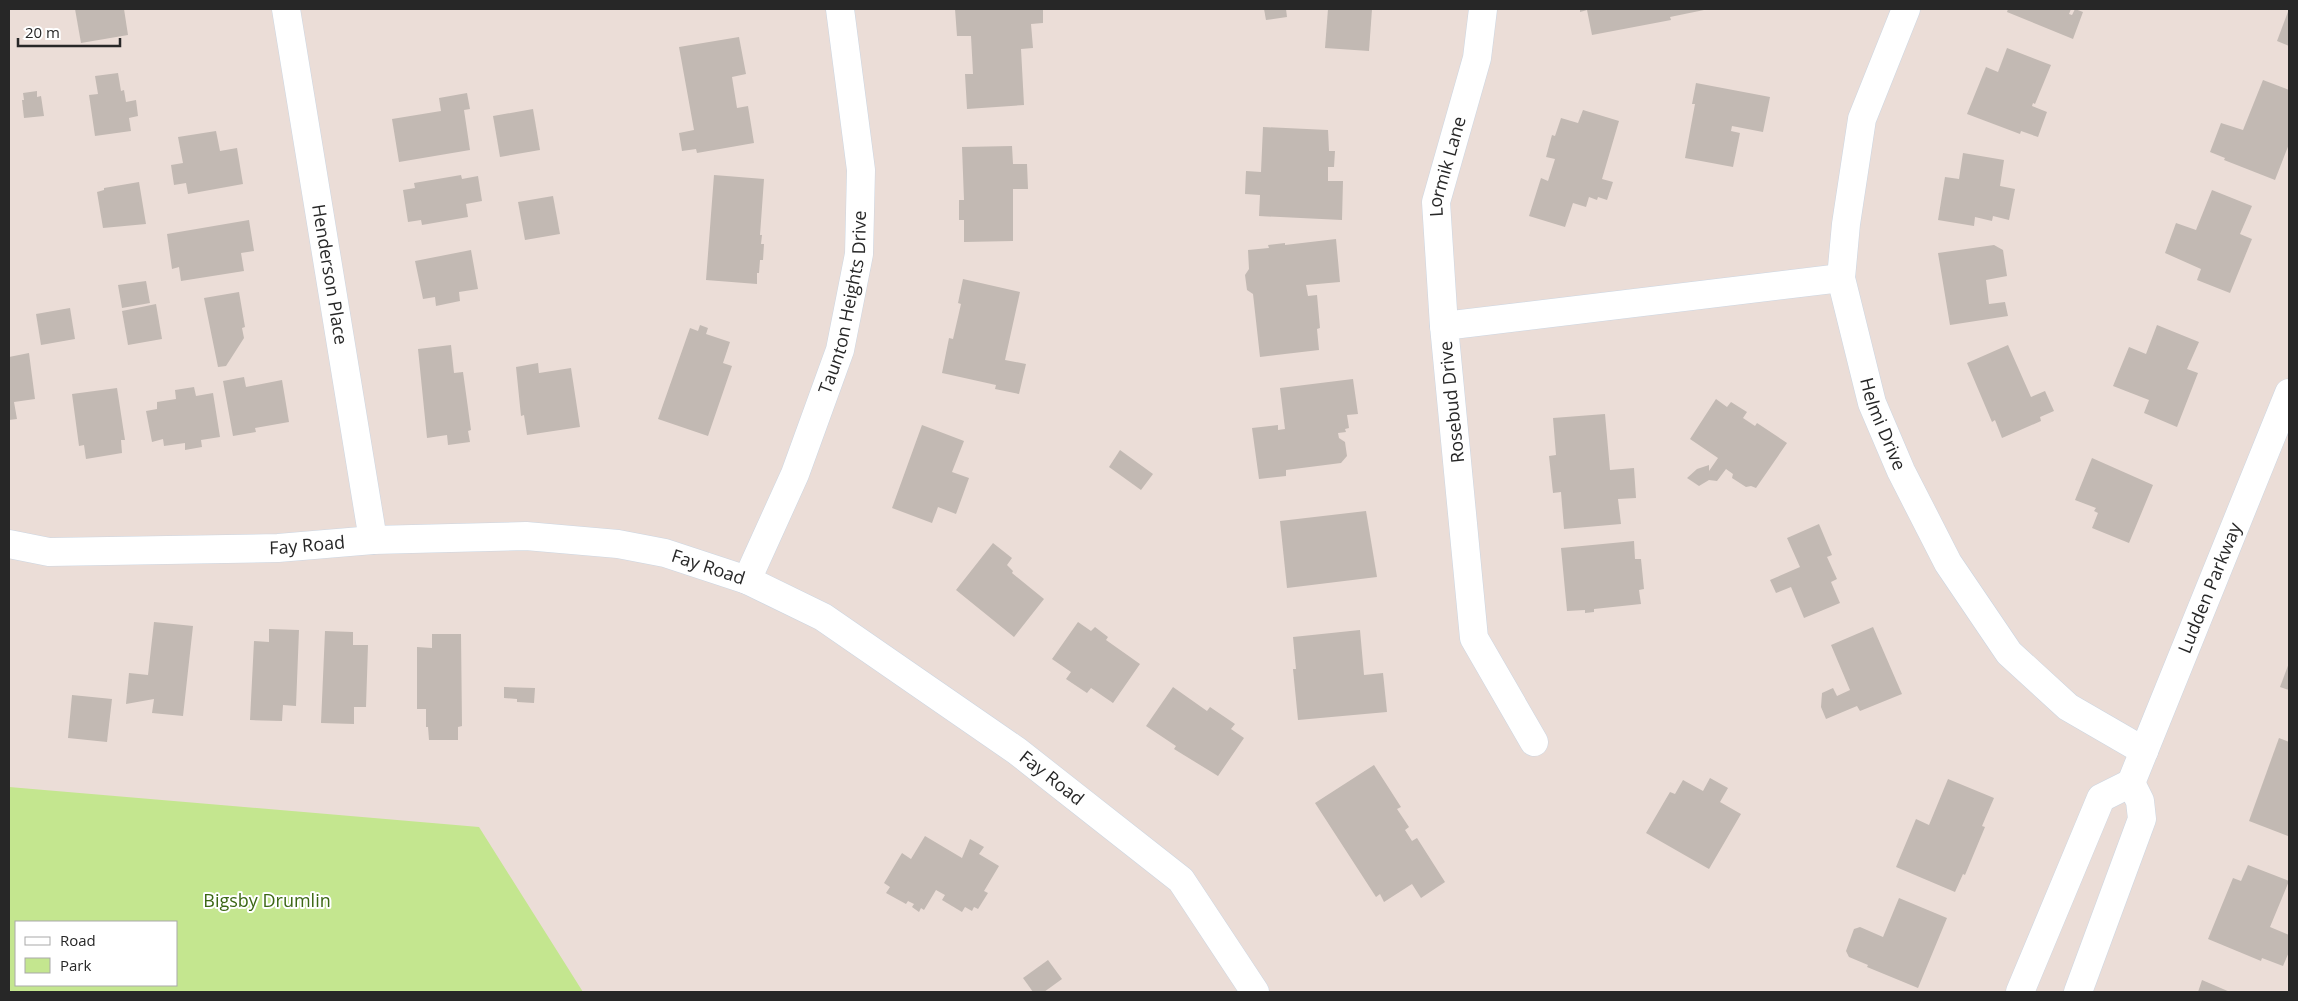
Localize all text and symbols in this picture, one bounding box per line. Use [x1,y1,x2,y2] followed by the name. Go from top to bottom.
[18,15,120,47] scale bar
[25,22,60,42] text: 20 m
[1423,113,1471,218] street label: Lormik Lane
[307,202,354,346] street label: Henderson Place
[812,210,871,397] street label: Taunton Heights Drive
[1433,340,1469,464] street label: Rosebud Drive
[1855,375,1912,474] street label: Helmi Drive
[2172,518,2247,657] street label: Ludden Parkway
[269,529,346,559] street label: Fay Road
[669,543,748,590] street label: Fay Road
[1015,744,1089,810] street label: Fay Road
[203,888,331,912] park label: Bigsby Drumlin
[15,921,178,986] legend
[60,930,96,950] text: Road
[60,955,91,975] text: Park

